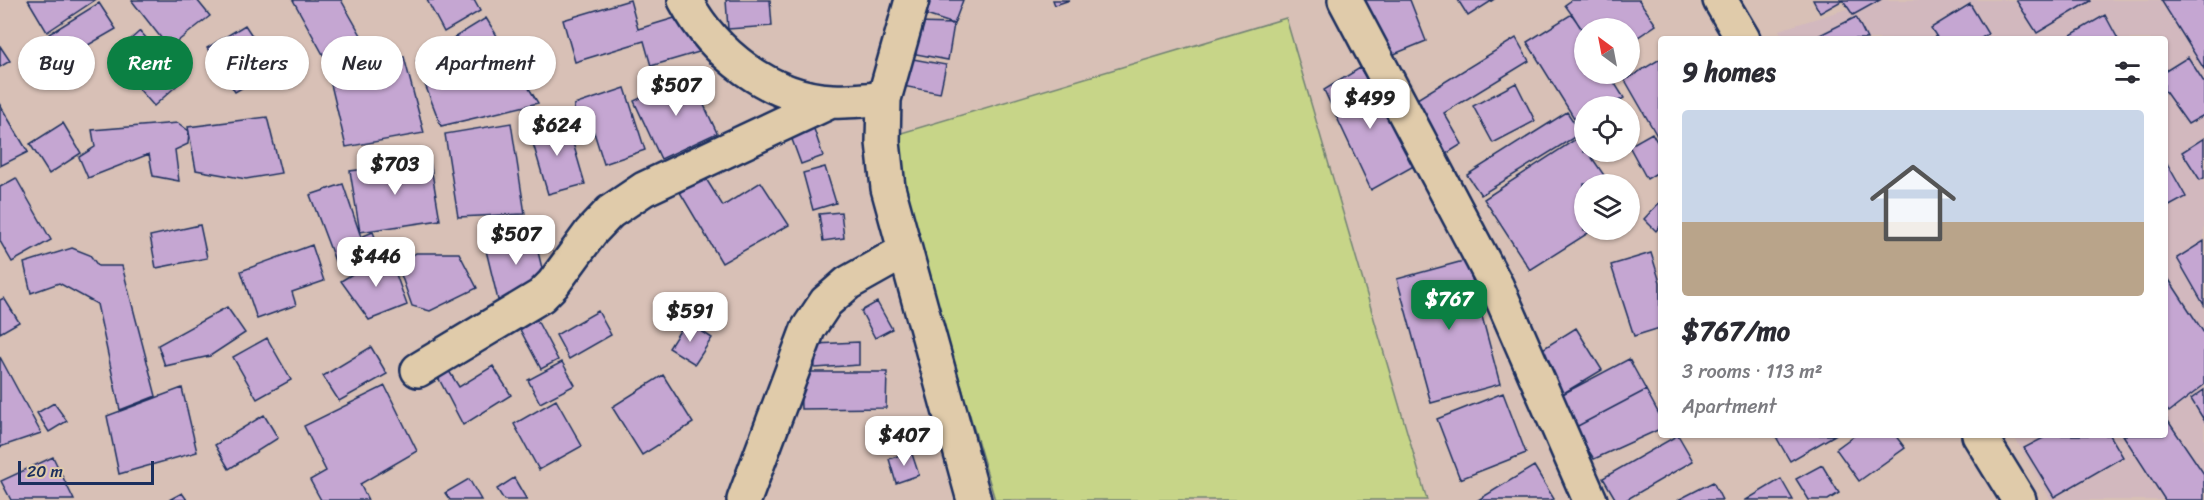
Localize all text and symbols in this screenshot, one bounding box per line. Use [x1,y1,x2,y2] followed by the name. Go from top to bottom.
[1574,18,1640,84] north arrow
[1574,18,1640,240] map controls
[18,36,95,90] chip: Buy
[107,36,193,90] chip: Rent
[205,36,309,90] chip: Filters
[321,36,403,90] chip: New
[415,36,556,90] chip: Apartment
[1682,49,1776,95] text: 9 homes
[2111,56,2144,89] icon: filters
[640,66,712,117] pin: $507
[651,68,701,103] text: $507
[1334,79,1406,130] pin: $499
[1345,81,1395,116] text: $499
[1574,96,1640,162] button: locate
[521,106,593,157] pin: $624
[533,108,581,143] text: $624
[359,145,431,196] pin: $703
[371,147,419,182] text: $703
[1859,149,1967,257] icon: home
[1574,174,1640,240] button: layers
[480,215,552,266] pin: $507
[491,217,541,252] text: $507
[340,237,412,288] pin: $446
[351,239,401,274] text: $446
[1413,280,1485,331] pin: $767
[1425,282,1473,317] text: $767
[654,292,726,343] pin: $591
[667,294,713,329] text: $591
[1682,308,1790,354] text: $767/mo
[1682,354,1823,389] text: 3 rooms · 113 m²
[1682,389,1776,424] text: Apartment
[868,416,940,467] pin: $407
[879,418,929,453] text: $407
[27,457,63,486] text: 20 m
[18,458,154,486] scale bar

